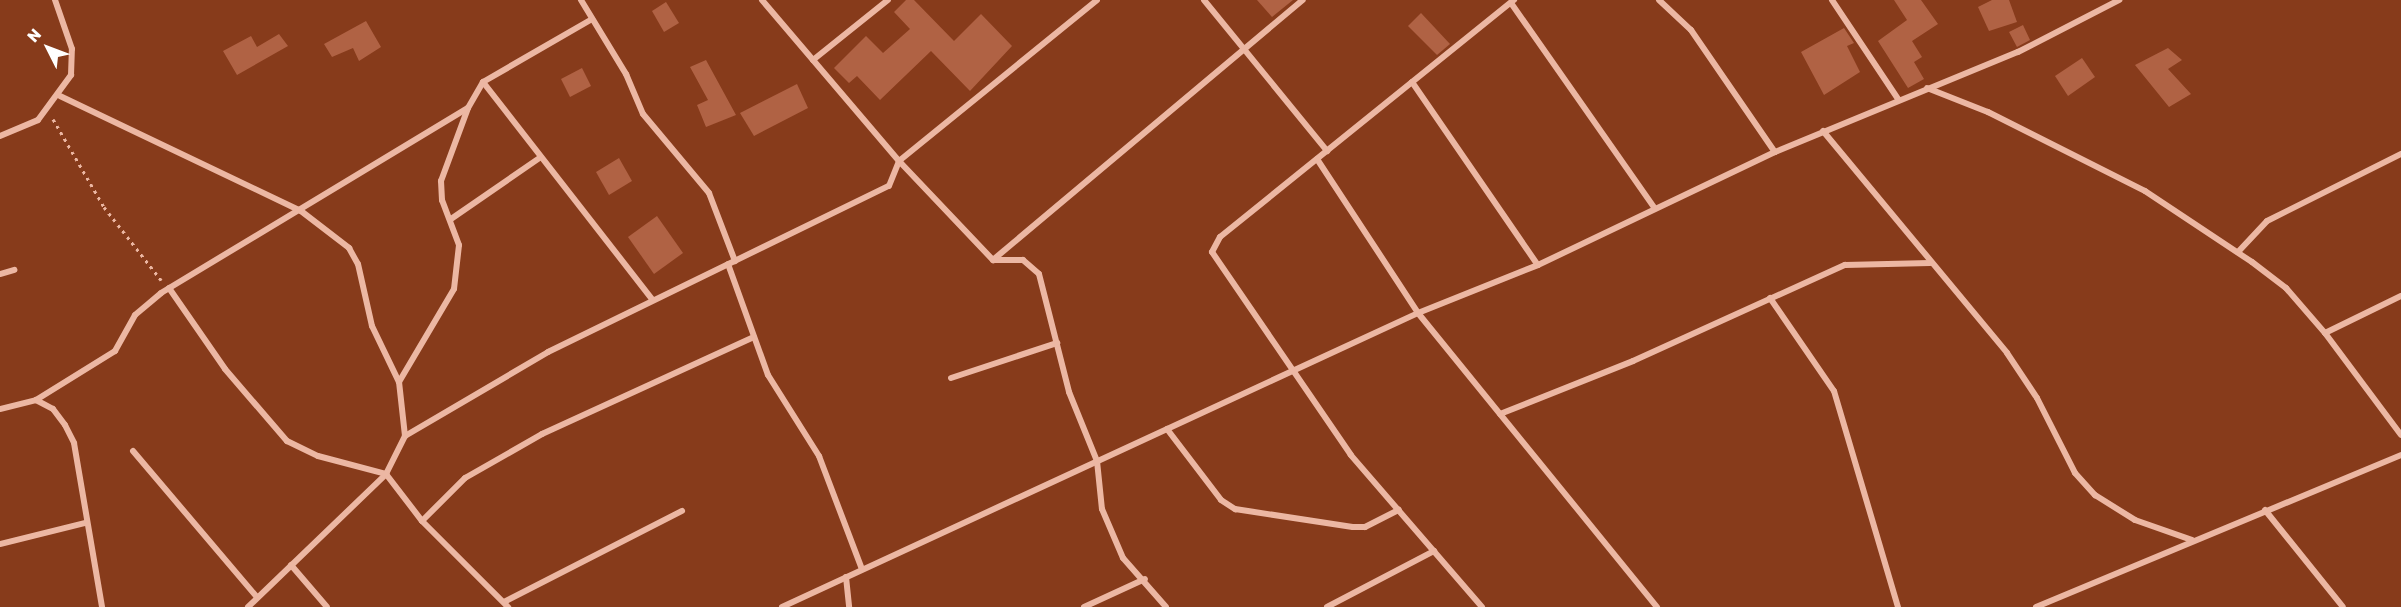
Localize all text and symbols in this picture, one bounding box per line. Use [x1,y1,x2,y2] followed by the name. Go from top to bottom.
[18,18,78,78] north arrow
[23,25,45,46] text: N

